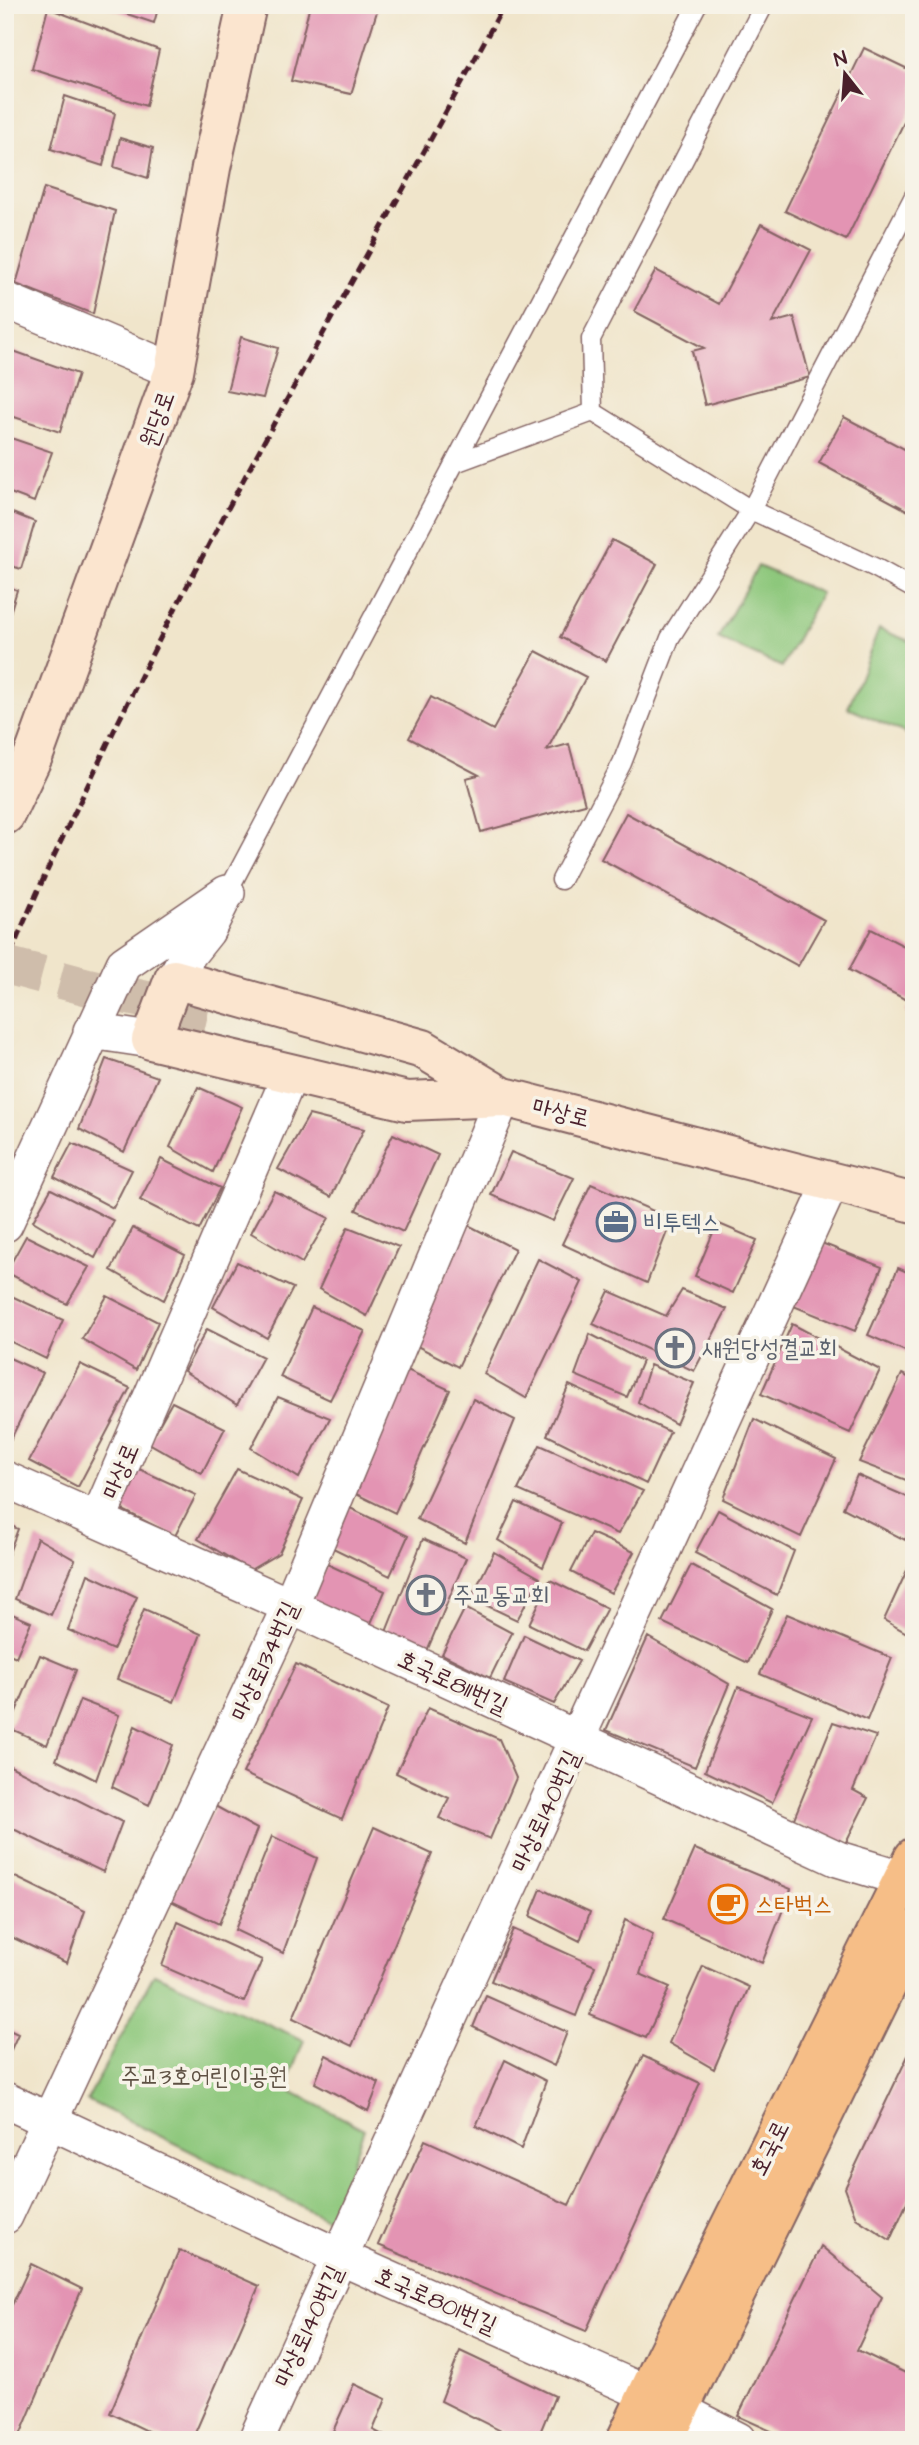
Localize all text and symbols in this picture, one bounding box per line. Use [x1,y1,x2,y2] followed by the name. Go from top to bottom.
[810,38,880,108] north arrow
[831,45,850,74] text: N
[132,386,184,452] street label: 원당로
[529,1089,593,1136] street label: 마상로
[595,1201,637,1243] office icon: 비투텍스
[643,1206,720,1240] place label: 비투텍스
[654,1327,696,1369] church icon: 새원당성결교회
[702,1332,837,1366] place label: 새원당성결교회
[94,1438,148,1505] street label: 마상로
[405,1574,447,1616] church icon: 주교동교회
[453,1579,550,1613] place label: 주교동교회
[222,1596,307,1727] street label: 마상로134번길
[392,1643,513,1723] street label: 호국로811번길
[503,1745,589,1878] street label: 마상로140번길
[707,1883,749,1925] cafe icon: 스타벅스
[755,1888,832,1922] place label: 스타벅스
[121,2060,287,2094] park label: 주교3호어린이공원
[742,2115,798,2182] street label: 호국로
[369,2259,502,2343] street label: 호국로801번길
[266,2260,352,2393] street label: 마상로140번길

